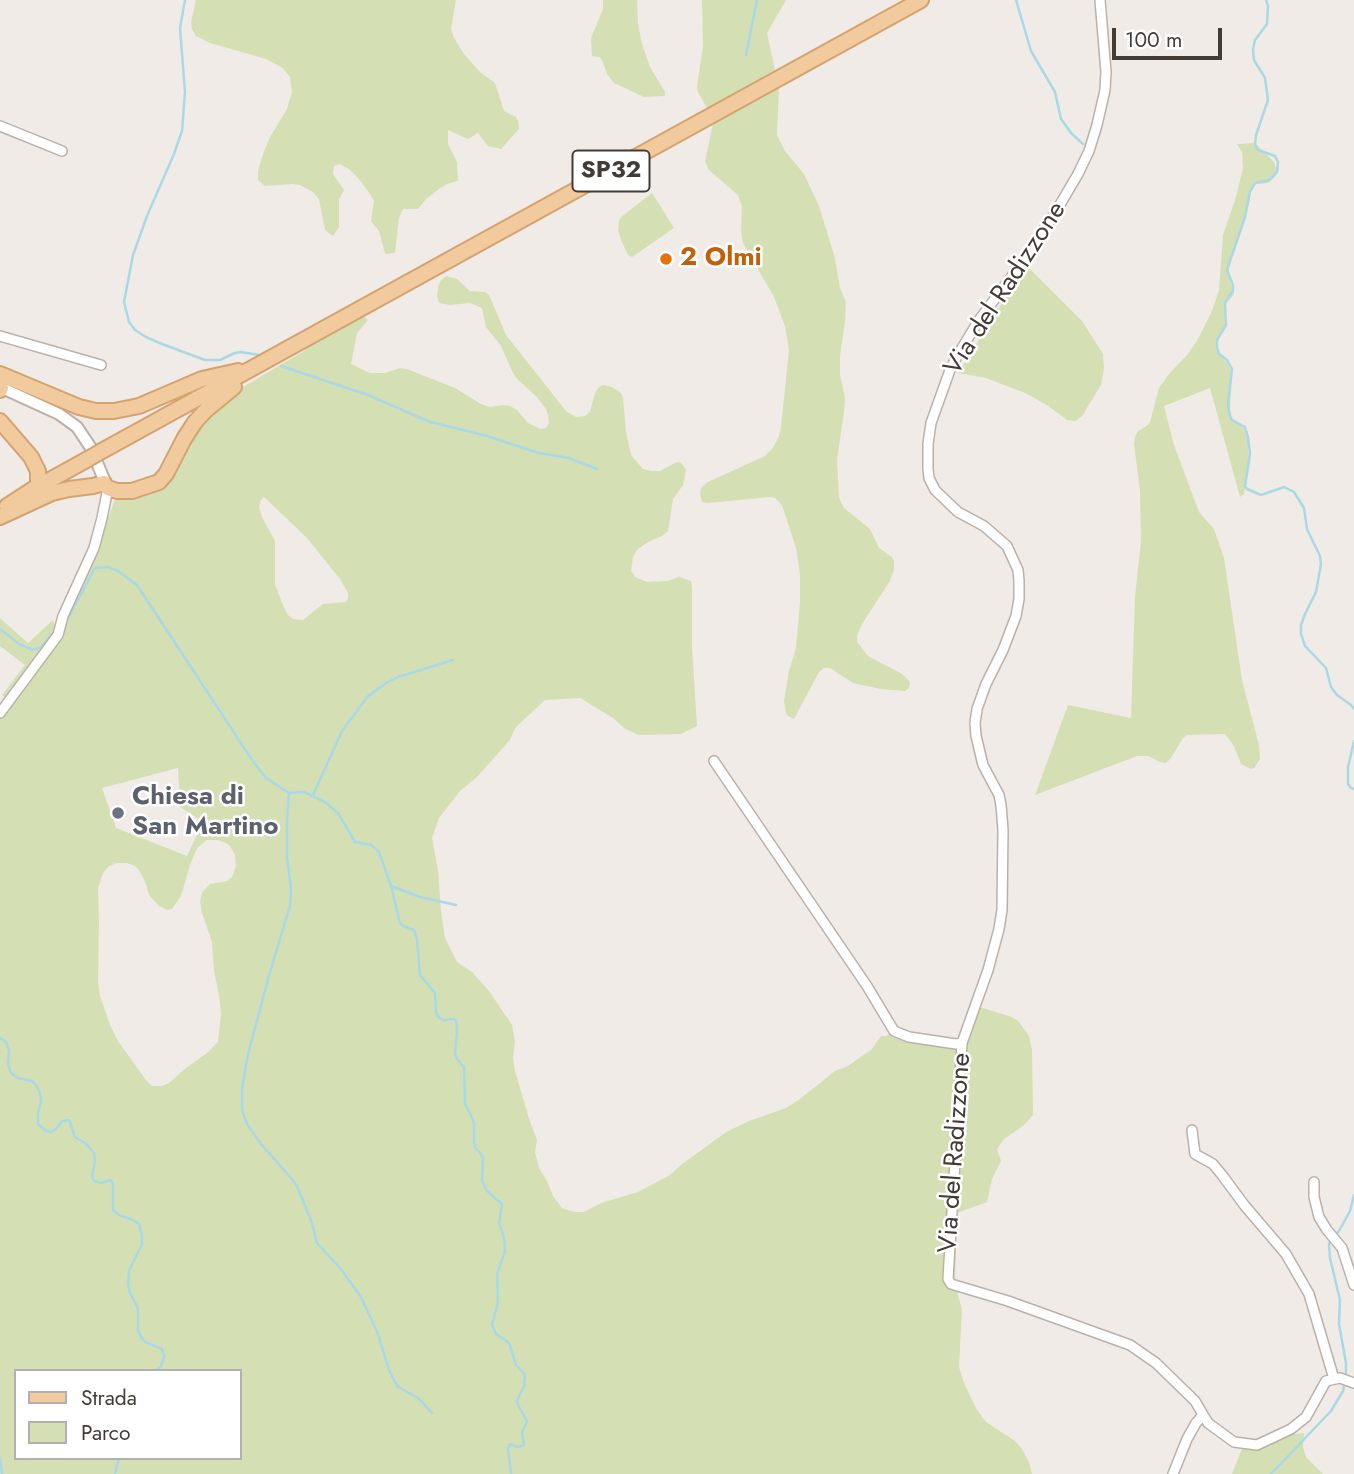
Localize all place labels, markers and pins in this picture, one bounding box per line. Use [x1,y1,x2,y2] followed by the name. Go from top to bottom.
[680,243,762,275] place label: 2 Olmi
[658,251,674,267] marker: 2 Olmi
[132,782,279,844] place label: Chiesa di San Martino
[110,805,126,821] marker: Chiesa di San Martino

